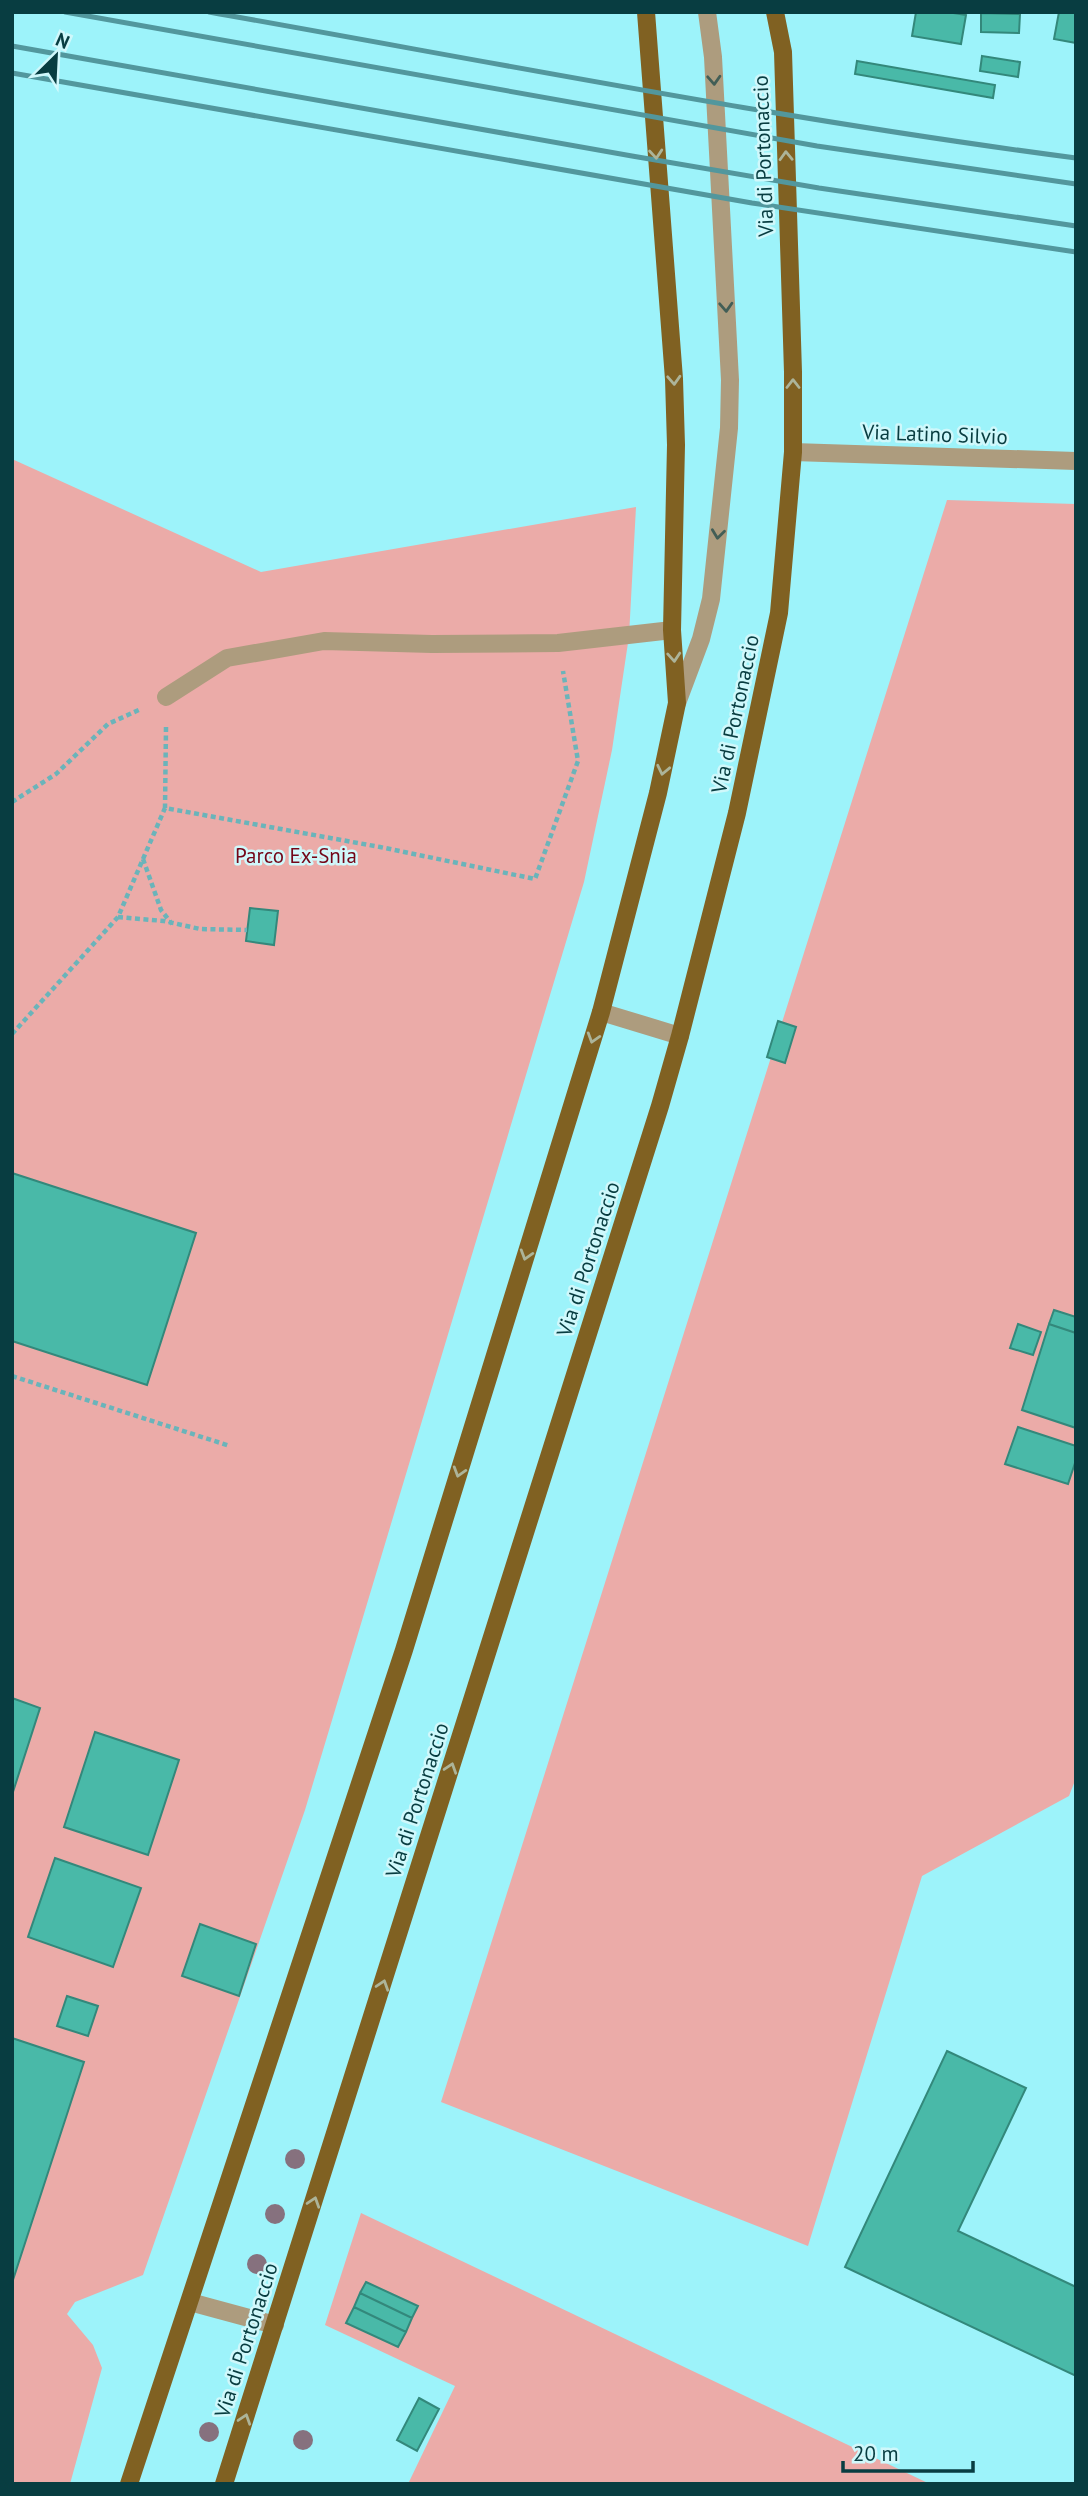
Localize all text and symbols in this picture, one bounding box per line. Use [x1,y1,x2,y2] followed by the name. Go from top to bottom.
[21,21,91,91] north arrow
[52,27,73,54] text: N
[706,75,721,86] one-way arrow
[747,75,779,238] street label: Via di Portonaccio
[648,148,663,159] one-way arrow
[779,150,794,161] one-way arrow
[718,302,733,313] one-way arrow
[666,375,681,386] one-way arrow
[785,378,801,388] one-way arrow
[861,418,1008,450] street label: Via Latino Silvio
[711,528,726,540] one-way arrow
[705,632,765,797] street label: Via di Portonaccio
[666,652,681,663] one-way arrow
[657,764,672,776] one-way arrow
[235,842,357,869] park label: Parco Ex-Snia
[587,1031,602,1043] one-way arrow
[550,1178,626,1341] street label: Via di Portonaccio
[520,1249,535,1261] one-way arrow
[453,1466,468,1478] one-way arrow
[379,1719,455,1882] street label: Via di Portonaccio
[443,1763,457,1775] one-way arrow
[374,1980,389,1992] one-way arrow
[306,2196,320,2209] one-way arrow
[208,2259,284,2422] street label: Via di Portonaccio
[237,2413,251,2426] one-way arrow
[843,2430,972,2474] scale bar
[853,2440,899,2467] text: 20 m

